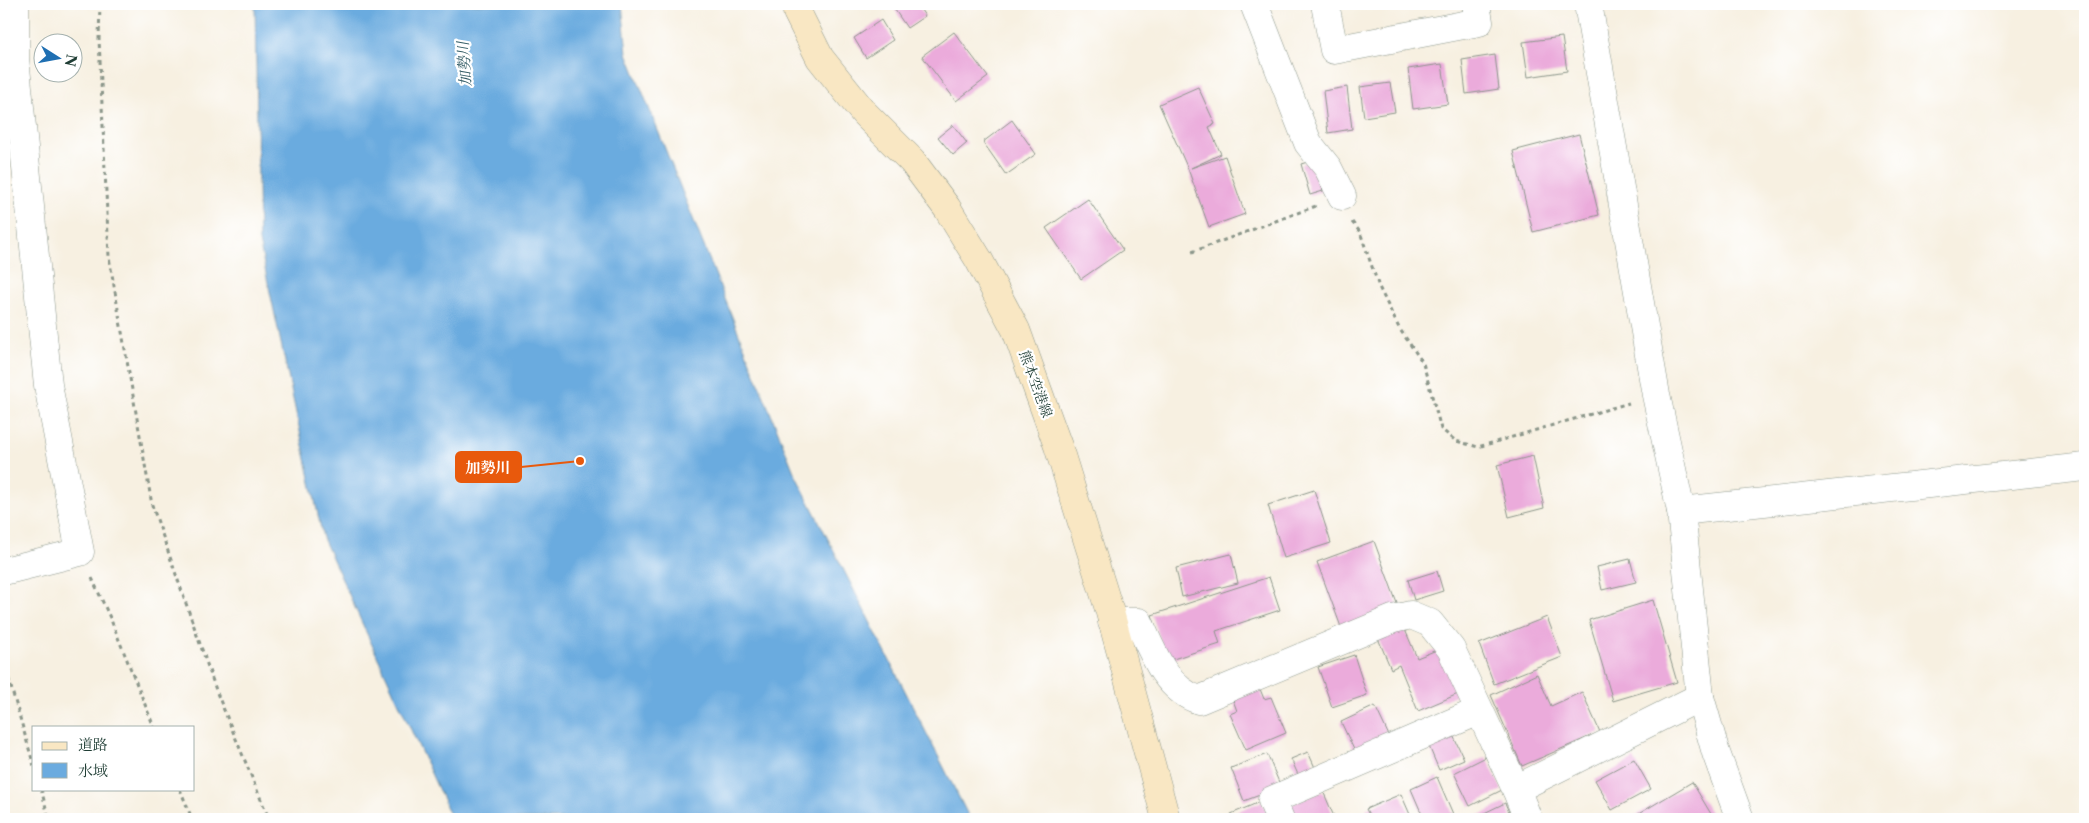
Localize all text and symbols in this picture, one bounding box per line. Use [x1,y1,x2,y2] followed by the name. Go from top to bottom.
[32,32,82,82] north arrow
[453,39,475,87] water label: 加勢川
[61,53,81,68] text: N
[1016,348,1056,420] street label: 熊本空港線
[456,452,521,482] callout: 加勢川
[465,458,511,477] text: 加勢川
[32,726,195,790] legend
[78,735,108,754] text: 道路
[78,761,108,780] text: 水域

